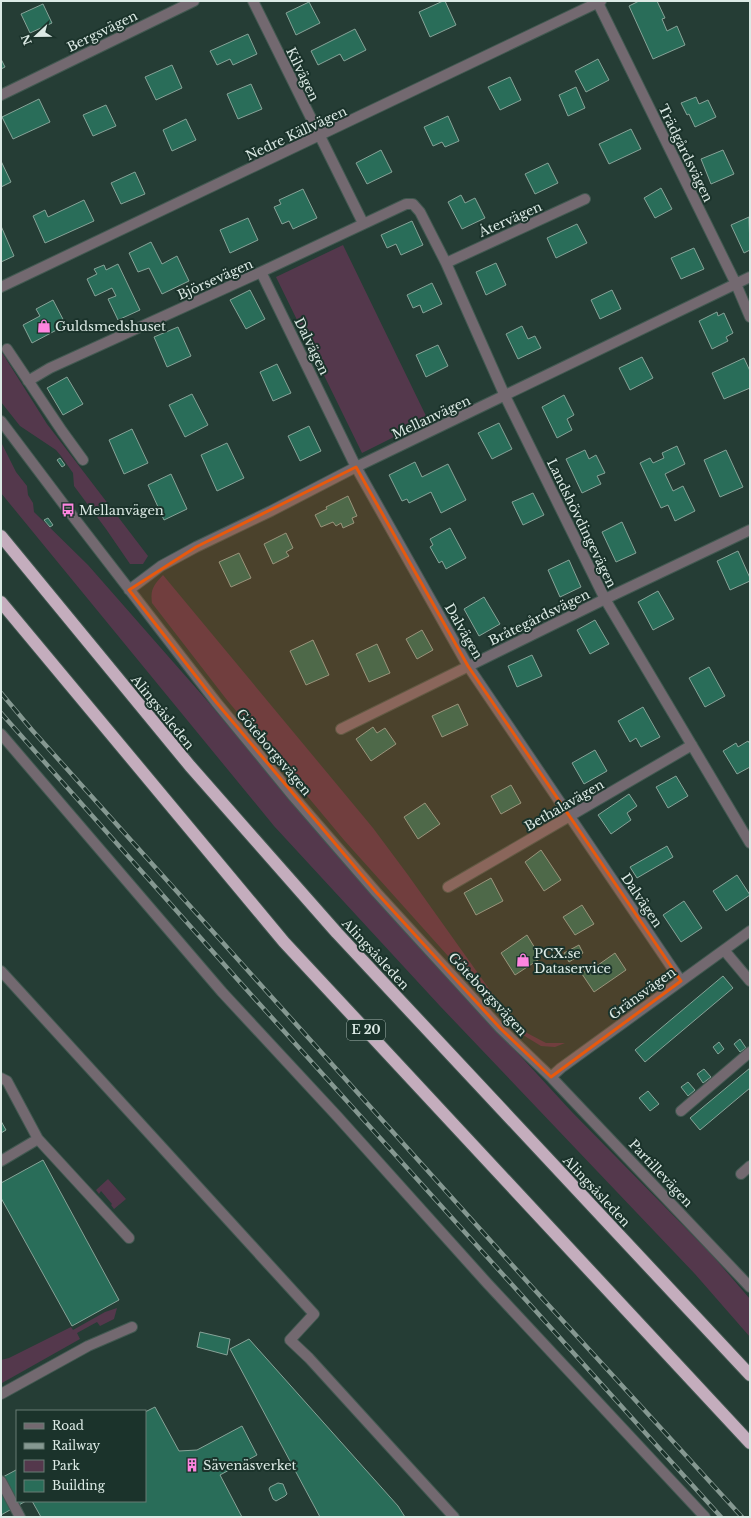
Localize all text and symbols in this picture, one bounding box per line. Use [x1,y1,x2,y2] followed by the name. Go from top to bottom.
[64,7,140,56] street label: Bergsvägen
[16,16,56,56] north arrow
[18,32,35,47] text: N
[282,44,323,104] street label: Kilvägen
[655,102,717,205] street label: Trädgårdsvägen
[243,103,350,164] street label: Nedre Källvägen
[475,198,545,241] street label: Återvägen
[175,255,256,304] street label: Björsevägen
[290,315,333,378] street label: Dalvägen
[36,318,52,334] shop icon: Guldsmedshuset
[55,318,166,335] place label: Guldsmedshuset
[389,392,473,443] street label: Mellanvägen
[543,456,620,591] street label: Landshövdingevägen
[60,502,76,518] bus stop icon: Mellanvägen
[79,502,164,519] place label: Mellanvägen
[486,586,593,649] street label: Bråtegårdsvägen
[441,600,486,662] street label: Dalvägen
[127,671,198,753] street label: Alingsåsleden
[232,705,315,799] street label: Göteborgsvägen
[522,776,607,835] street label: Bethalavägen
[617,870,666,931] street label: Dalvägen
[338,914,413,994] street label: Alingsåsleden
[534,945,611,977] place label: PCX.se Dataservice
[445,949,531,1040] street label: Göteborgsvägen
[515,952,531,968] shop icon: PCX.se Dataservice
[606,963,679,1023] street label: Gränsvägen
[347,1020,385,1040] road number: E 20
[625,1136,696,1211] street label: Partillevägen
[559,1151,634,1231] street label: Alingsåsleden
[16,1410,146,1502] legend
[52,1418,84,1433] text: Road
[52,1438,101,1453] text: Railway
[184,1457,200,1473] building icon: Sävenäsverket
[203,1457,297,1474] place label: Sävenäsverket
[52,1458,80,1473] text: Park
[52,1478,106,1493] text: Building

